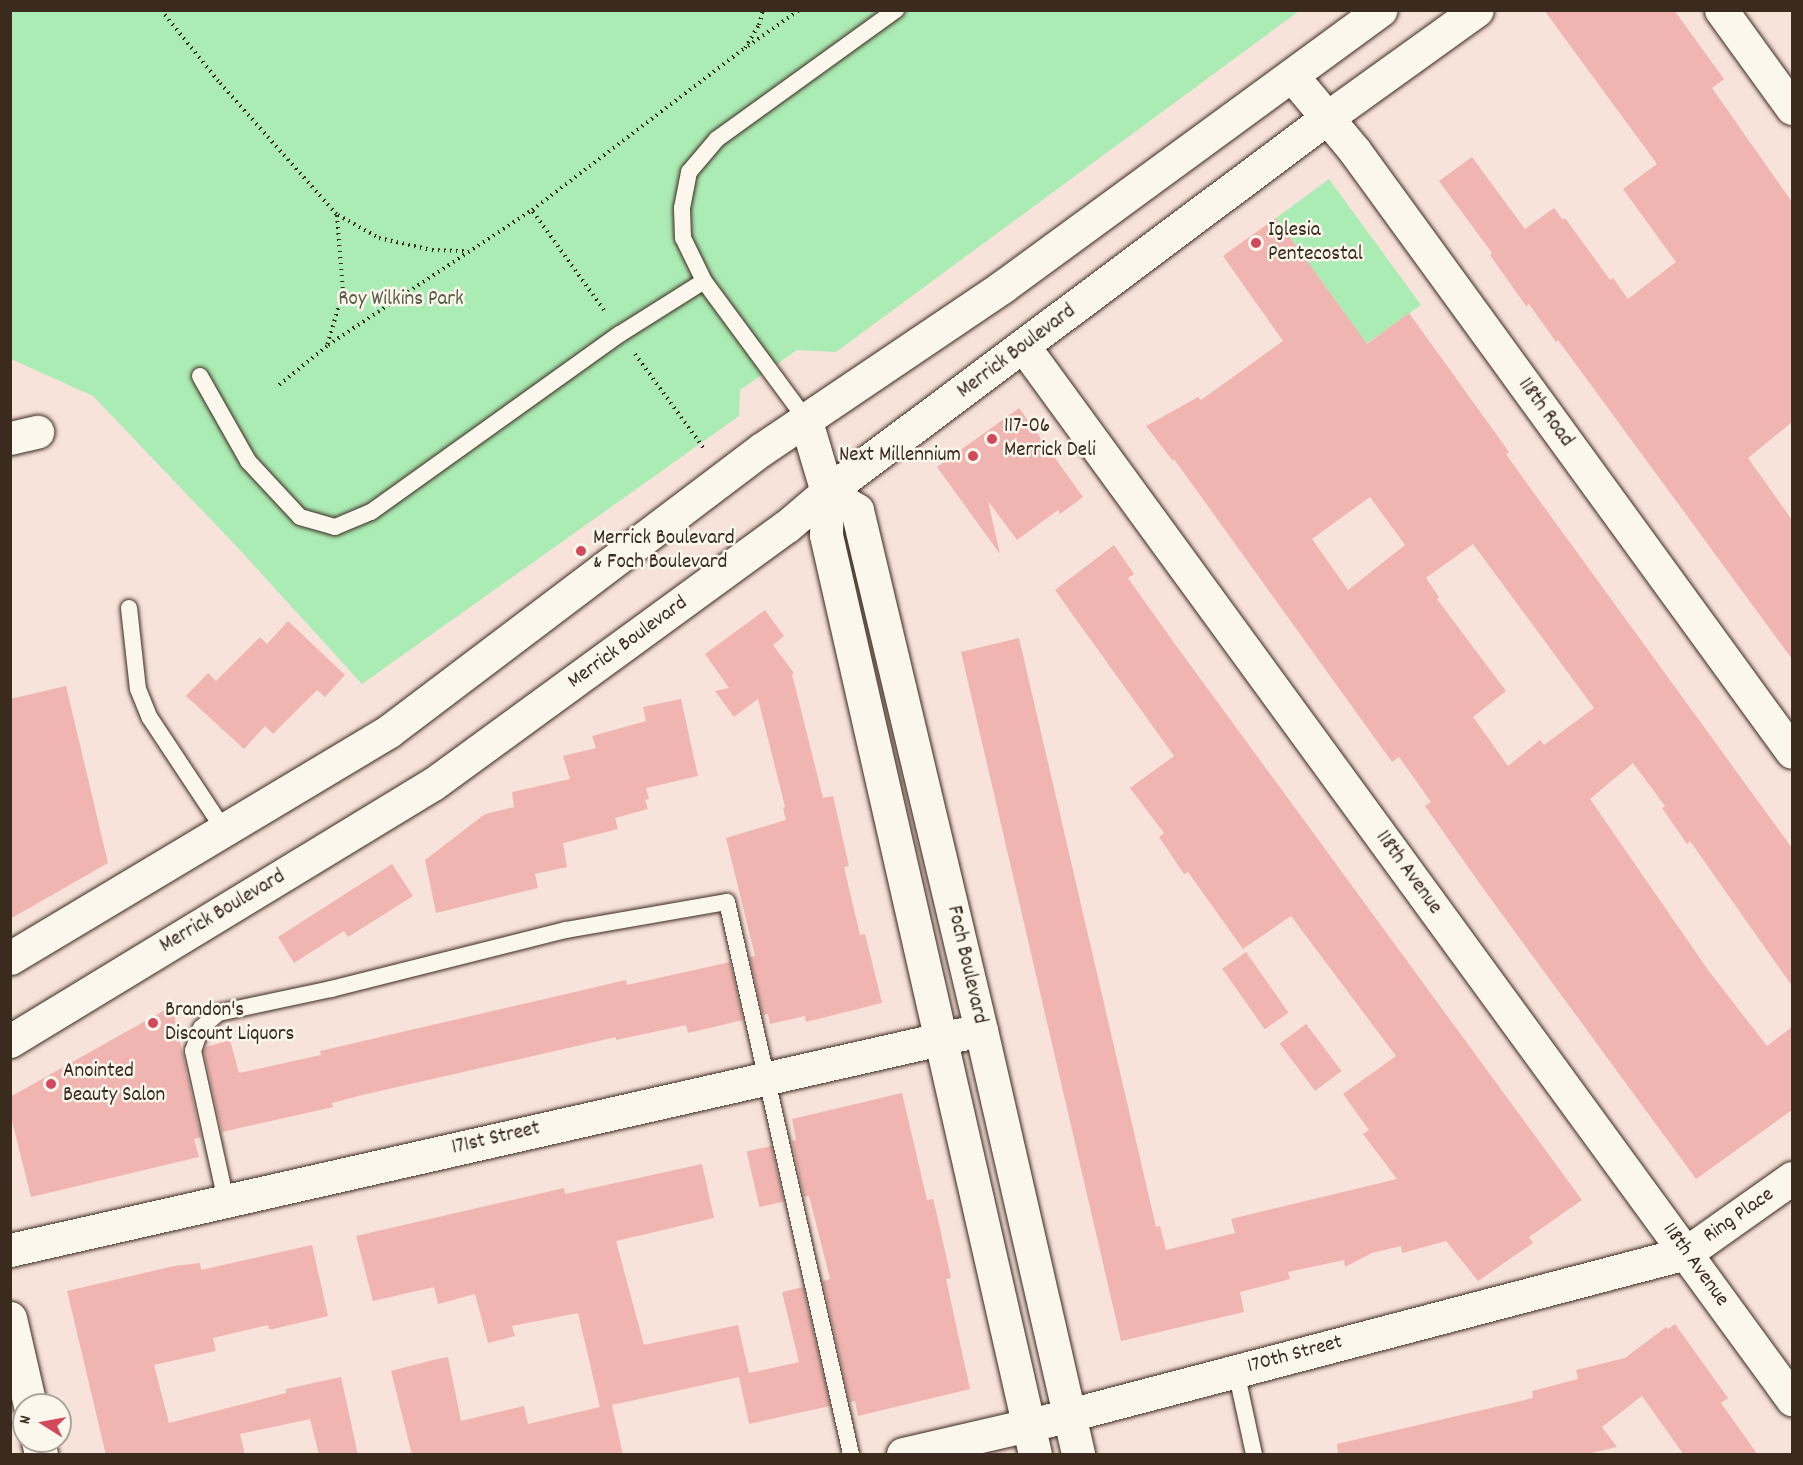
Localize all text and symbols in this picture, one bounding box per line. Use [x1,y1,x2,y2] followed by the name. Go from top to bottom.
[1268,218,1363,268] place label: Iglesia Pentecostal
[1249,236,1263,250] marker: Iglesia Pentecostal
[338,287,464,313] park label: Roy Wilkins Park
[953,299,1081,405] street label: Merrick Boulevard
[1512,374,1578,452] street label: 118th Road
[1004,414,1096,464] place label: 117-06 Merrick Deli
[985,432,999,446] marker: 117-06 Merrick Deli
[839,443,961,469] place label: Next Millennium
[966,449,980,463] marker: Next Millennium
[593,526,735,576] place label: Merrick Boulevard & Foch Boulevard
[574,544,588,558] marker: Merrick Boulevard & Foch Boulevard
[563,591,693,695] street label: Merrick Boulevard
[1369,826,1447,920] street label: 118th Avenue
[156,865,290,959] street label: Merrick Boulevard
[940,904,992,1026] street label: Foch Boulevard
[165,998,294,1048] place label: Brandon's Discount Liquors
[146,1016,160,1030] marker: Brandon's Discount Liquors
[63,1059,165,1109] place label: Anointed Beauty Salon
[44,1077,58,1091] marker: Anointed Beauty Salon
[449,1117,543,1161] street label: 171st Street
[1699,1183,1779,1249] street label: Ring Place
[1656,1218,1734,1312] street label: 118th Avenue
[1245,1330,1345,1380] street label: 170th Street
[12,1393,72,1453] north arrow
[14,1414,38,1426] text: N

